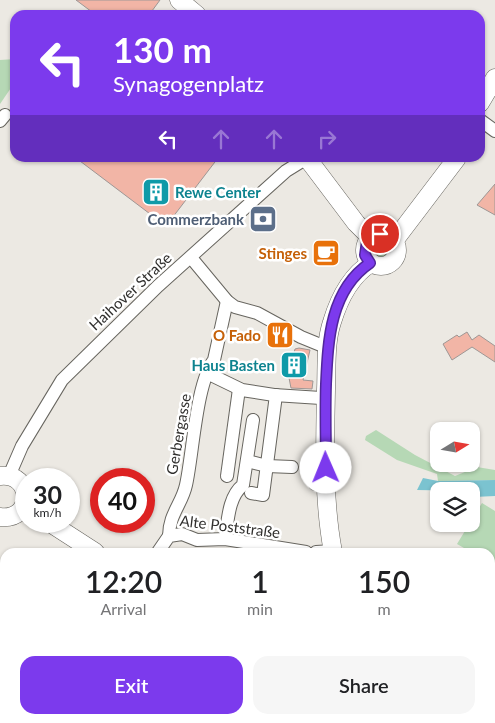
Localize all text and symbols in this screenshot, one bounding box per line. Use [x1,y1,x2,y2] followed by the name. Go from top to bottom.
[113,28,212,70] text: 130 m
[30,30,95,95] icon: left
[113,70,264,97] text: Synagogenplatz
[154,125,182,153] icon: left
[207,125,235,153] icon: ahead
[260,125,288,153] icon: ahead
[313,125,341,153] icon: right
[141,177,171,207] building icon: Rewe Center
[175,183,261,201] place label: Rewe Center
[248,204,278,234] bank icon: Commerzbank
[147,210,245,228] place label: Commerzbank
[359,213,401,255] pin
[366,220,394,248] icon: arrive
[311,238,341,268] cafe icon: Stinges
[259,244,307,262] place label: Stinges
[85,248,175,334] street label: Haihover Straße
[265,320,295,350] restaurant icon: O Fado
[213,326,261,344] place label: O Fado
[279,350,309,380] building icon: Haus Basten
[191,356,275,374] place label: Haus Basten
[162,392,194,476] street label: Gerbergasse
[430,422,480,472] north arrow
[430,422,480,532] map controls
[299,441,351,493] position arrow
[90,468,155,533] speed limit sign: 40
[33,479,62,509] text: 30
[430,482,480,532] button: layers
[33,505,62,520] text: km/h
[179,511,281,541] street label: Alte Poststraße
[85,563,162,599] text: 12:20
[251,563,269,599] text: 1
[358,563,410,599] text: 150
[100,599,147,618] text: Arrival
[247,599,273,618] text: min
[377,599,391,618] text: m
[20,656,243,714] button: Exit
[253,656,475,714] button: Share

